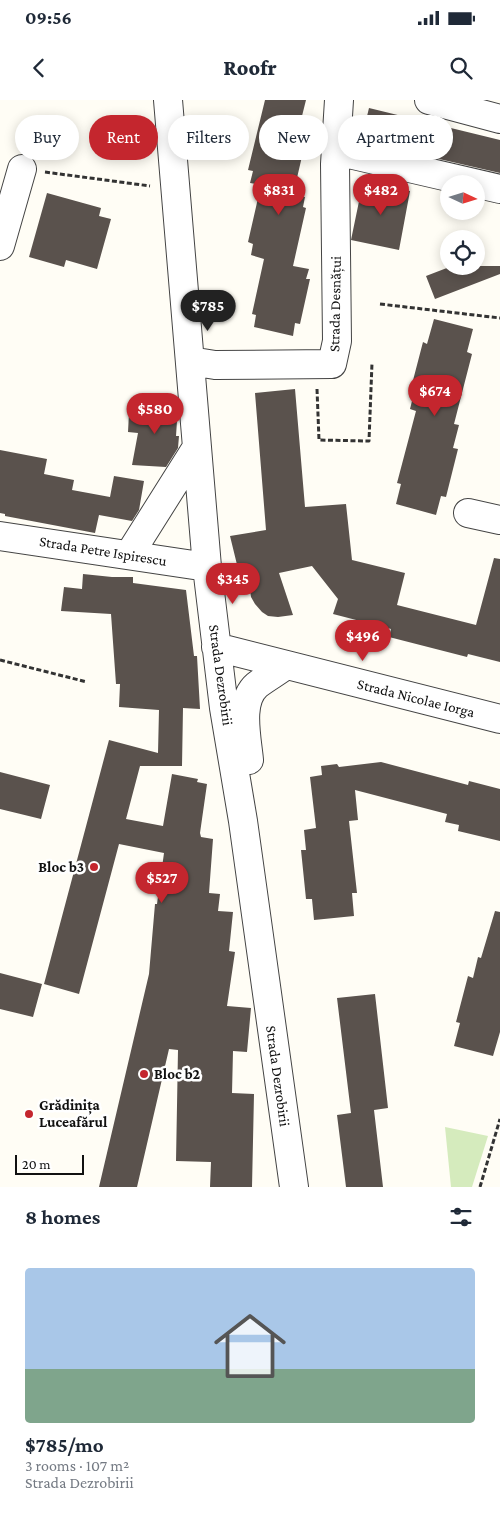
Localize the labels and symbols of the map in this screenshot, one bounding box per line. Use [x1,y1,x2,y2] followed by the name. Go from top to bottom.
[249,174,309,216] pin: $831
[351,174,411,216] pin: $482
[440,175,485,220] north arrow
[326,256,346,352] street label: Strada Desnățui
[178,290,238,332] pin: $785
[405,374,465,417] pin: $674
[125,392,185,435] pin: $580
[38,533,168,570] street label: Strada Petre Ispirescu
[203,562,263,605] pin: $345
[333,620,393,662] pin: $496
[206,623,236,727] street label: Strada Dezrobirii
[355,676,476,721] street label: Strada Nicolae Iorga
[38,859,84,875] place label: Bloc b3
[88,861,100,873] marker: Bloc b3
[132,862,192,904] pin: $527
[263,1024,293,1128] street label: Strada Dezrobirii
[154,1066,201,1082] place label: Bloc b2
[138,1068,150,1080] marker: Bloc b2
[39,1097,108,1130] place label: Grădinița Luceafărul
[23,1108,35,1120] marker: Grădinița Luceafărul
[15,1152,84,1175] scale bar

